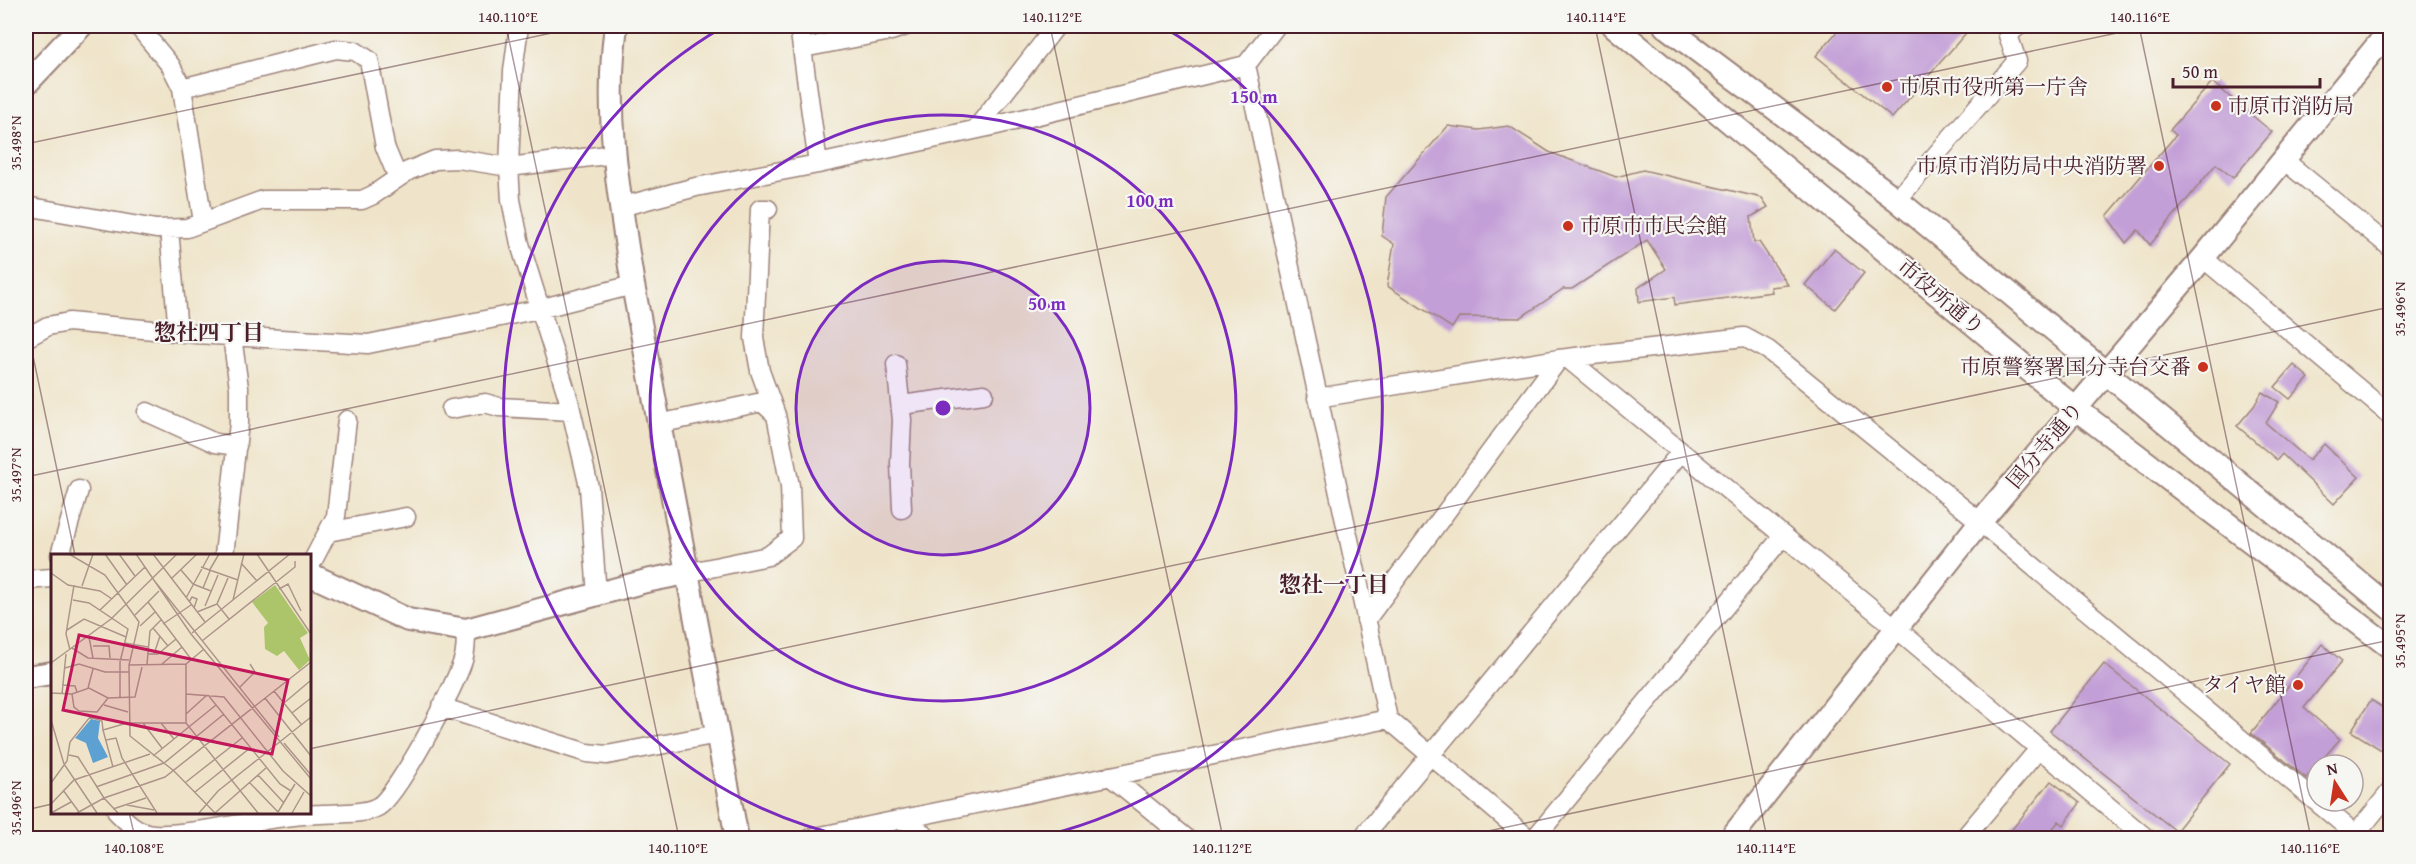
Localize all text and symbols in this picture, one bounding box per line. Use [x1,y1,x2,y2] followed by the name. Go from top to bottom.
[478,6,538,27] text: 140.110°E
[1022,6,1082,27] text: 140.112°E
[1566,6,1626,27] text: 140.114°E
[2110,6,2170,27] text: 140.116°E
[2173,51,2320,89] scale bar
[2182,58,2218,85] text: 50 m
[1899,71,2088,102] place label: 市原市役所第一庁舎
[1880,80,1894,94] marker: 市原市役所第一庁舎
[1230,83,1278,110] text: 150 m
[2228,90,2354,121] place label: 市原市消防局
[2209,99,2223,113] marker: 市原市消防局
[5,115,26,170] text: 35.498°N
[1916,150,2147,181] place label: 市原市消防局中央消防署
[2152,159,2166,173] marker: 市原市消防局中央消防署
[1126,187,1174,214] text: 100 m
[1580,210,1727,241] place label: 市原市市民会館
[1561,219,1575,233] marker: 市原市市民会館
[1891,251,1992,342] street label: 市役所通り
[2389,281,2410,336] text: 35.496°N
[1028,290,1067,317] text: 50 m
[154,316,264,348] district label: 惣社四丁目
[1960,351,2191,382] place label: 市原警察署国分寺台交番
[2196,360,2210,374] marker: 市原警察署国分寺台交番
[1999,394,2090,495] street label: 国分寺通り
[933,398,953,418] centre of rings
[5,447,26,502] text: 35.497°N
[51,554,310,813] inset map
[1279,568,1389,600] district label: 惣社一丁目
[2389,613,2410,668] text: 35.495°N
[2202,669,2286,700] place label: タイヤ館
[2291,678,2305,692] marker: タイヤ館
[2305,753,2365,813] north arrow
[2324,755,2340,781] text: N
[5,780,26,835] text: 35.496°N
[104,837,164,858] text: 140.108°E
[648,837,708,858] text: 140.110°E
[1192,837,1252,858] text: 140.112°E
[1736,837,1796,858] text: 140.114°E
[2280,837,2340,858] text: 140.116°E

